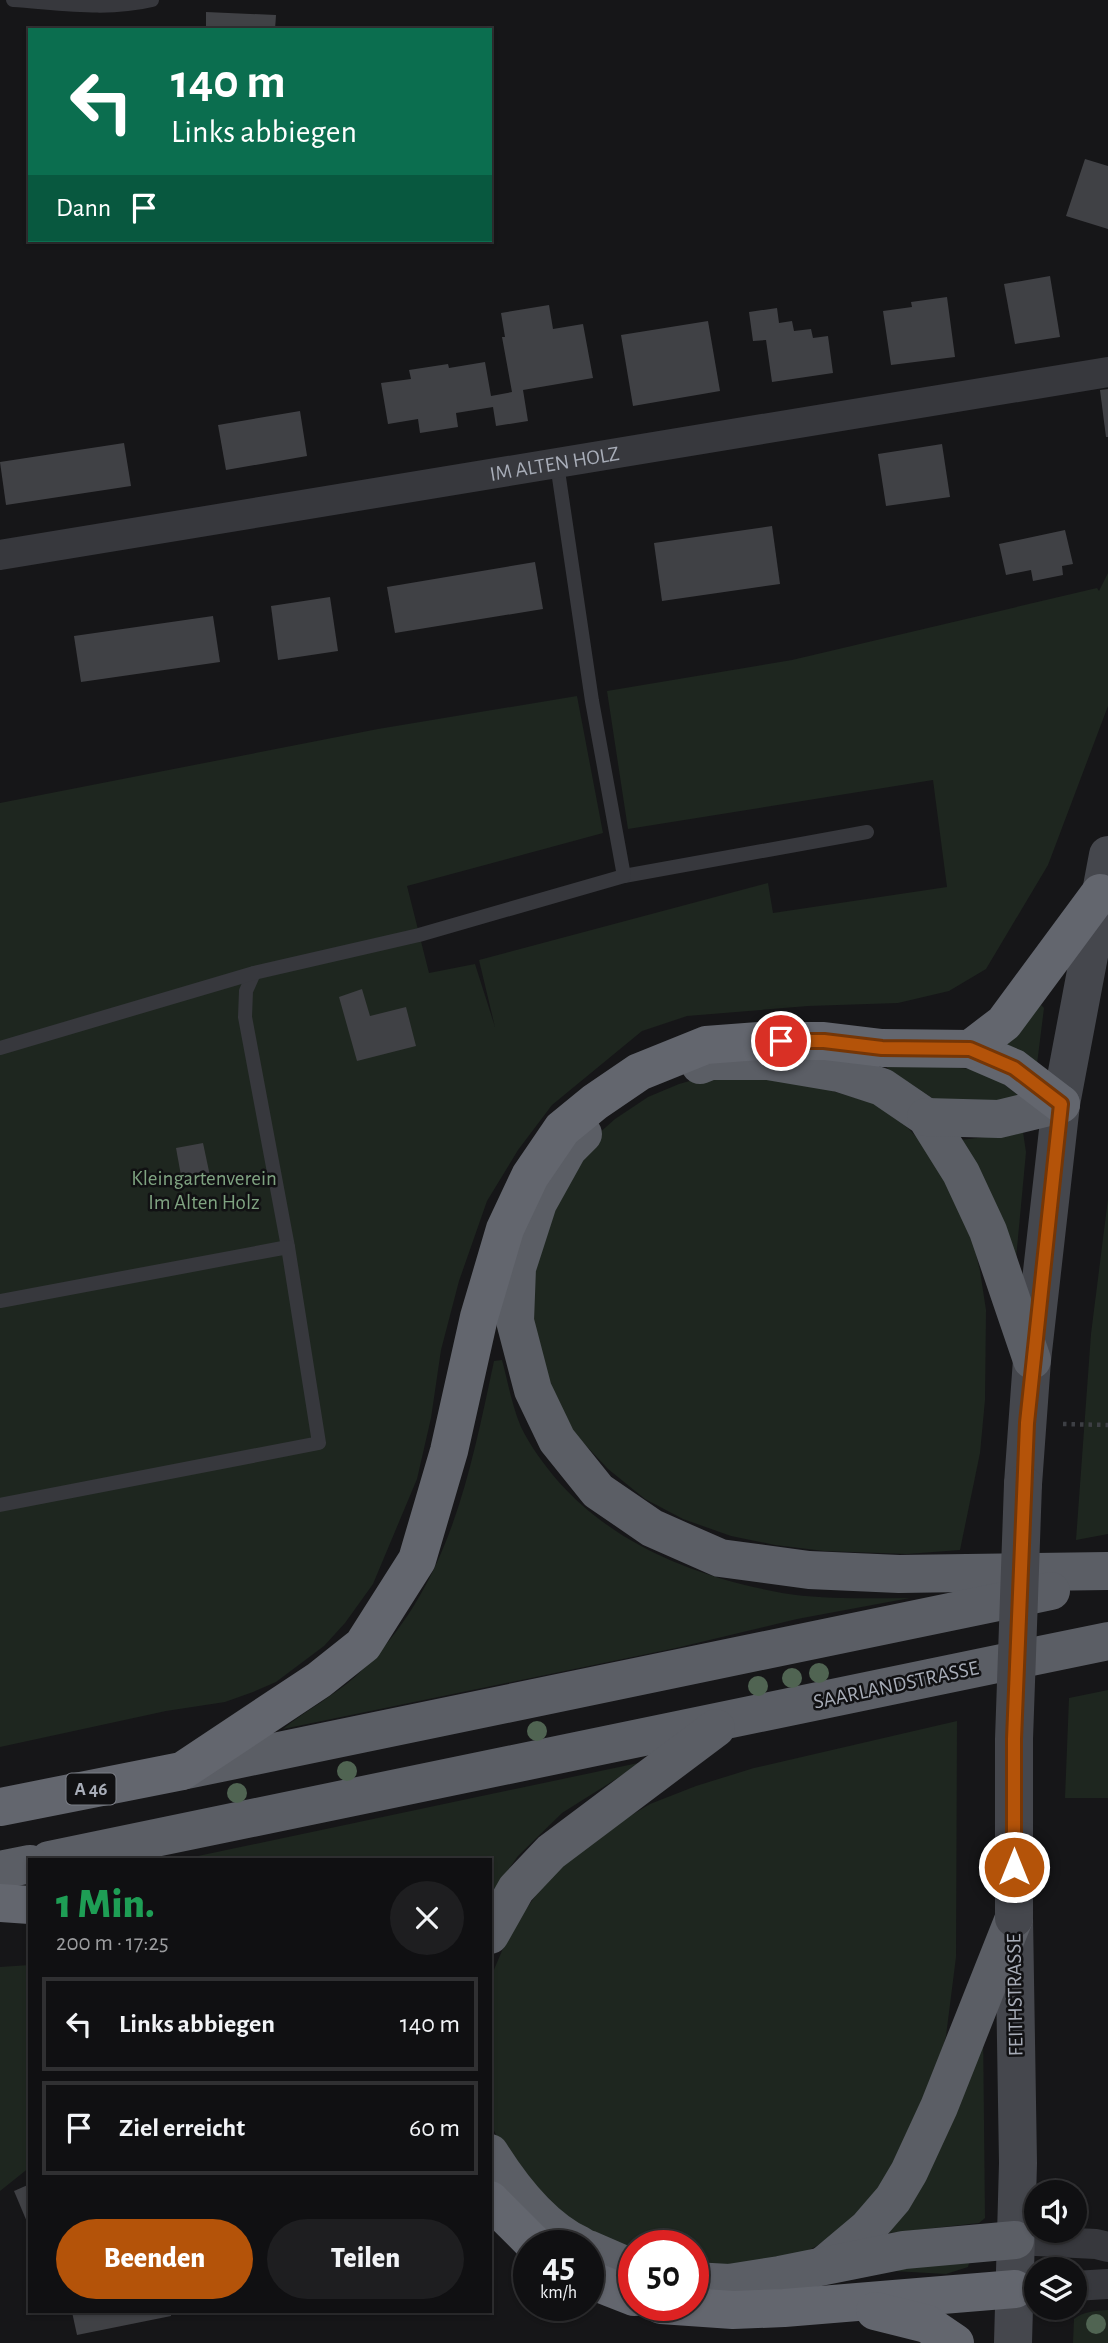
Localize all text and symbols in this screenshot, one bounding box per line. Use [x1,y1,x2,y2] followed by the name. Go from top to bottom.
[56,56,147,147] icon: left
[171,58,286,107] text: 140 m
[171,116,357,148] text: Links abbiegen
[125,189,163,227] icon: arrive
[56,195,111,221] text: Dann
[488,442,621,484] street label: IM ALTEN HOLZ
[751,1011,811,1071] pin
[762,1022,800,1060] icon: arrive
[131,1168,277,1213] park label: Kleingartenverein Im Alten Holz
[812,1657,980,1713] street label: SAARLANDSTRASSE
[66,1774,116,1804] road number: A 46
[977,1830,1051,1904] position arrow
[390,1881,464,1955] button: close
[56,1883,155,1925] text: 1 Min.
[56,1932,169,1955] text: 200 m · 17:25
[1003,1933,1027,2057] street label: FEITHSTRASSE
[60,2005,98,2043] icon: left
[119,2011,275,2037] text: Links abbiegen
[400,2011,460,2037] text: 140 m
[60,2109,98,2147] icon: arrive
[119,2115,245,2141] text: Ziel erreicht
[409,2115,460,2141] text: 60 m
[1024,2180,1087,2320] map controls
[1024,2180,1087,2243] button: sound
[56,2219,253,2299] button: Beenden
[267,2219,464,2299] button: Teilen
[618,2230,709,2321] speed limit sign: 50
[542,2249,575,2284] text: 45
[1024,2257,1087,2320] button: layers
[540,2284,577,2302] text: km/h

